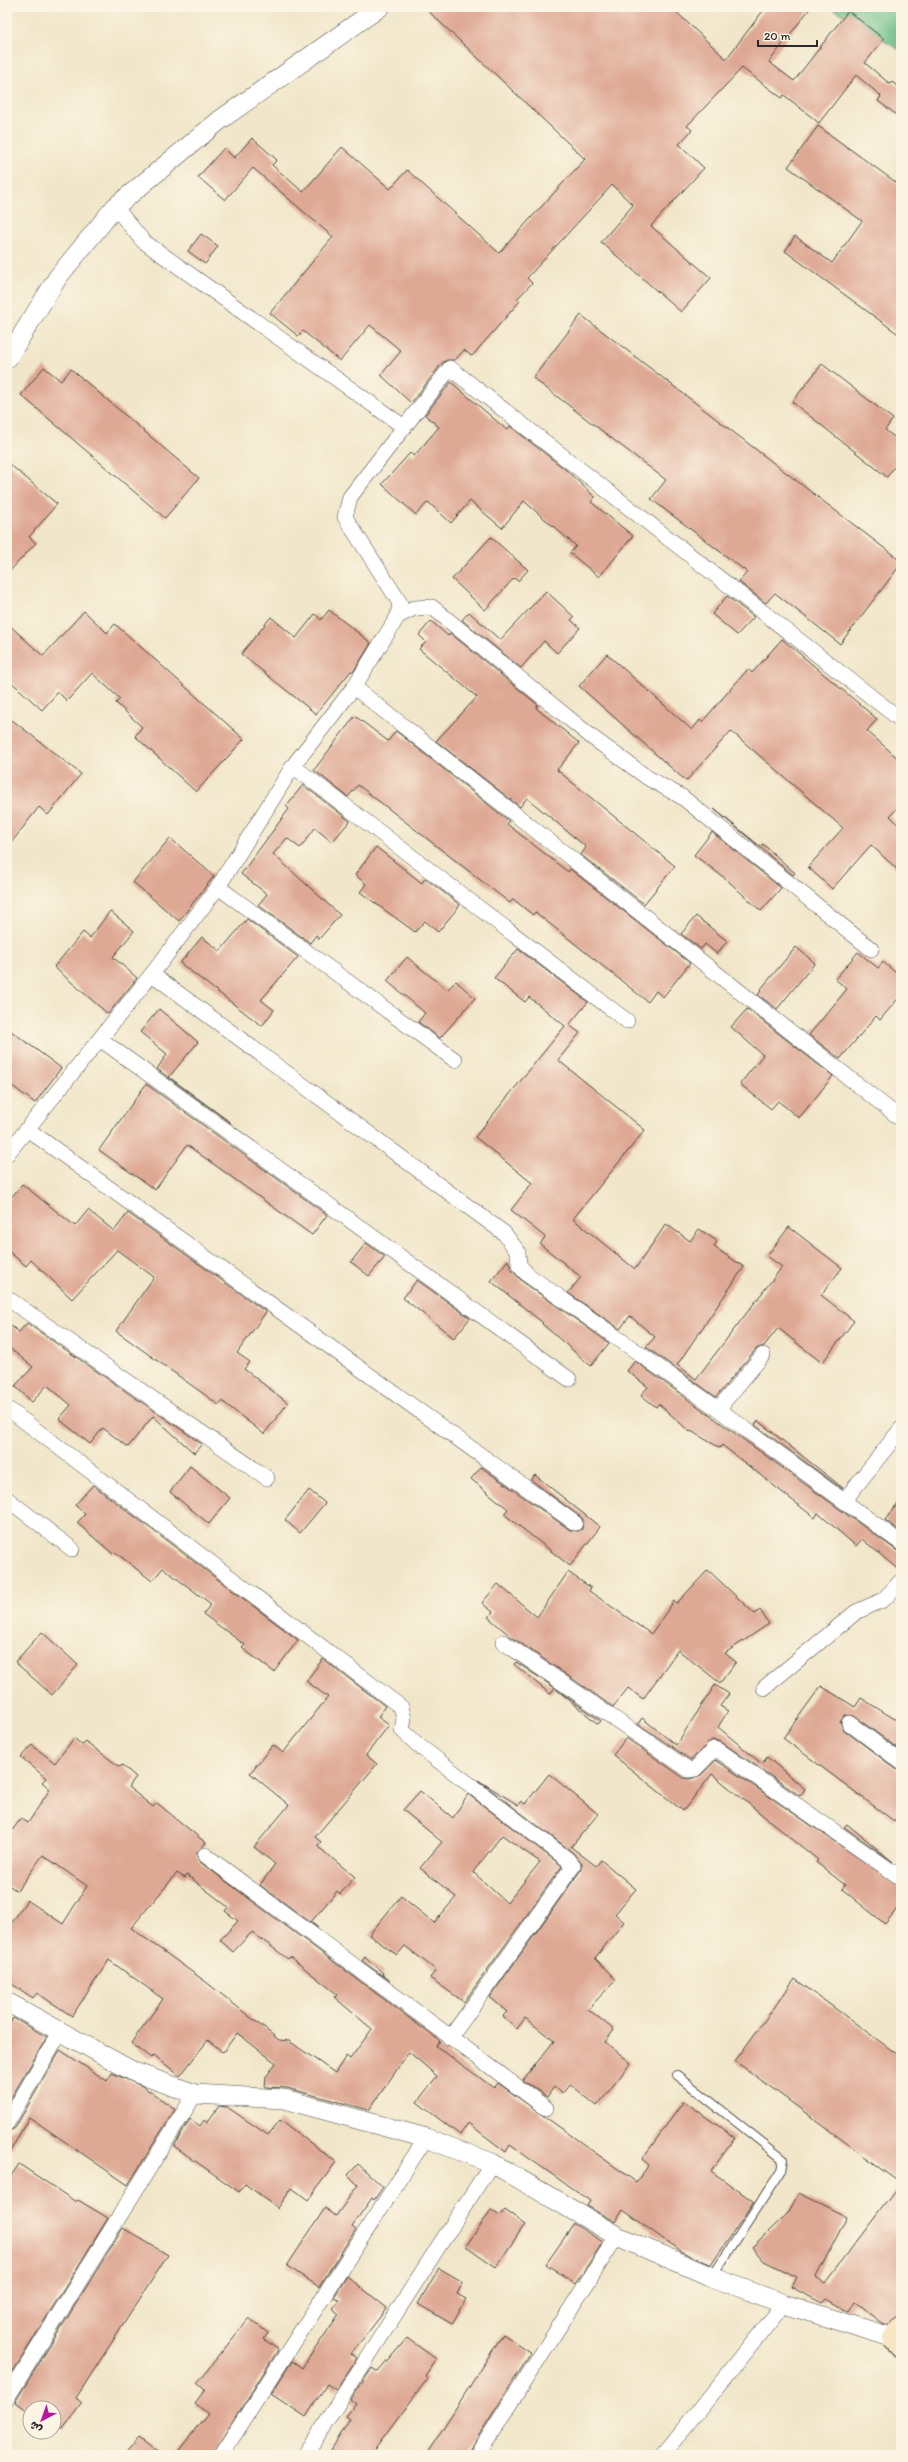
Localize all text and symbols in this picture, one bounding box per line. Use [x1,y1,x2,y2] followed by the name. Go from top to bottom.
[758,22,817,48] scale bar
[764,29,791,43] text: 20 m
[22,2400,62,2440] north arrow
[27,2418,45,2436] text: ش

